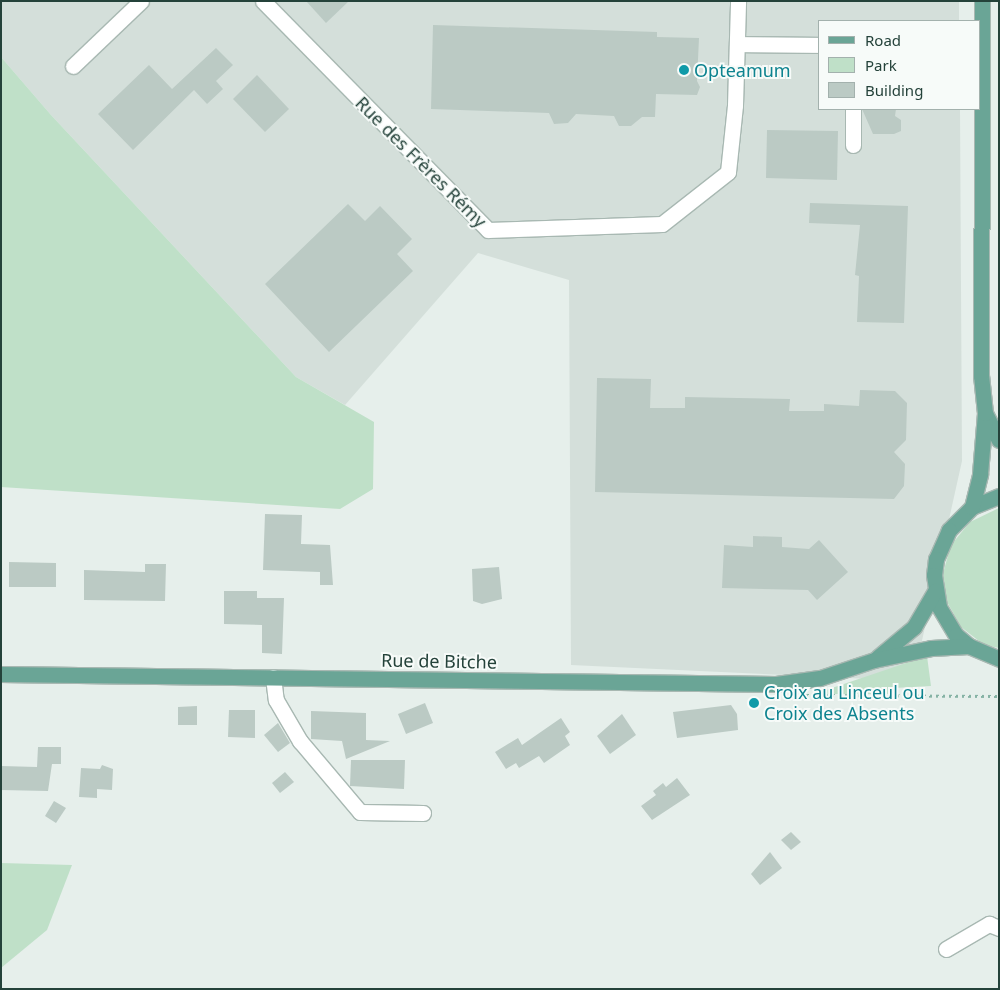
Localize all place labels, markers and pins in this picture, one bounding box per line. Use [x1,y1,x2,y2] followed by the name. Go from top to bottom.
[694,59,791,81] place label: Opteamum
[678,64,690,76] marker: Opteamum
[764,682,925,724] place label: Croix au Linceul ou Croix des Absents
[748,697,760,709] marker: Croix au Linceul ou Croix des Absents

